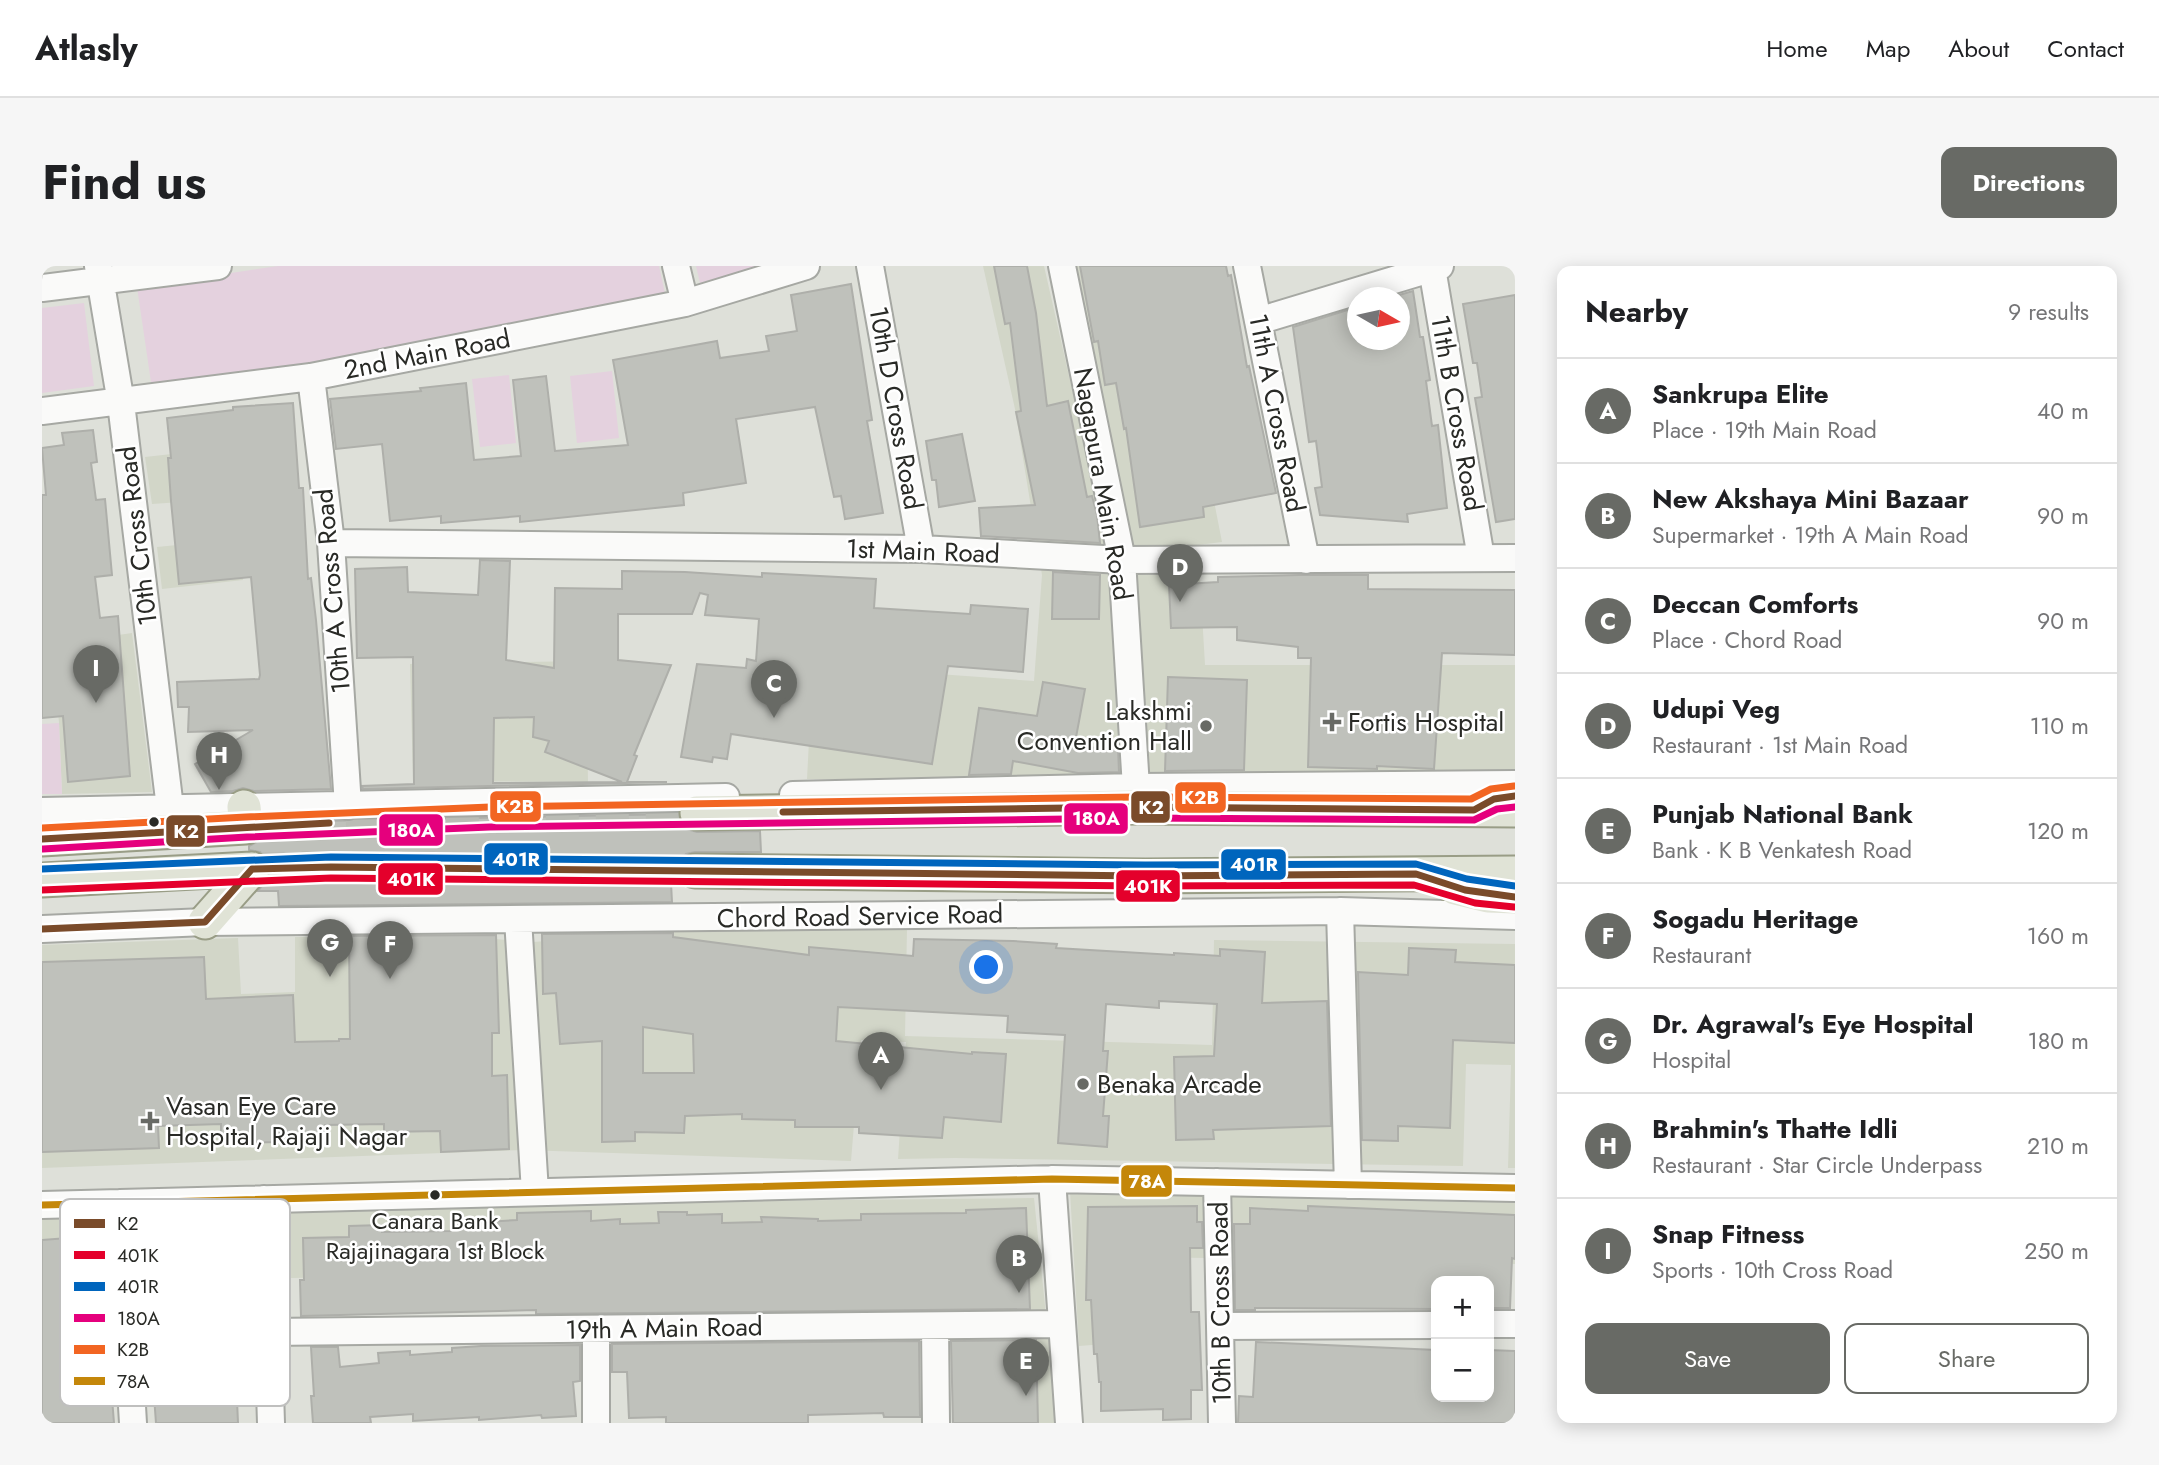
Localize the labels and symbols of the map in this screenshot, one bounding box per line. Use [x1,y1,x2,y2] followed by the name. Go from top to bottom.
[1347,287,1410,350] north arrow
[859,303,933,513] street label: 10th D Cross Road
[1239,311,1315,515] street label: 11th A Cross Road
[1421,312,1493,514] street label: 11th B Cross Road
[340,319,514,389] street label: 2nd Main Road
[1064,365,1142,603] street label: Nagapura Main Road
[107,444,167,628] street label: 10th Cross Road
[304,487,360,695] street label: 10th A Cross Road
[845,529,1001,573] street label: 1st Main Road
[1157,544,1203,602] pin: D
[73,645,119,703] pin: I
[751,660,797,718] pin: C
[1017,692,1192,760] place label: Lakshmi Convention Hall
[1348,703,1504,741] place label: Fortis Hospital
[1322,712,1342,732] marker: Fortis Hospital
[1198,718,1214,734] marker: Lakshmi Convention Hall
[196,732,242,790] pin: H
[1174,781,1227,814] line badge: K2B
[1181,784,1219,811] text: K2B
[489,790,542,823] line badge: K2B
[1130,790,1171,824] line badge: K2
[496,793,534,820] text: K2B
[1138,794,1164,821] text: K2
[1063,802,1129,835] line badge: 180A
[1072,805,1120,832] text: 180A
[378,813,444,847] line badge: 180A
[165,814,206,848] line badge: K2
[147,815,161,829] unlabelled marker
[387,817,435,844] text: 180A
[173,818,199,845] text: K2
[483,842,549,876] line badge: 401R
[492,846,541,873] text: 401R
[1220,848,1287,881] line badge: 401R
[1230,851,1279,878] text: 401R
[377,862,444,896] line badge: 401K
[387,866,436,893] text: 401K
[1115,869,1181,903] line badge: 401K
[1124,873,1173,900] text: 401K
[717,895,1003,937] street label: Chord Road Service Road
[307,919,353,977] pin: G
[367,921,413,979] pin: F
[969,950,1003,984] your location
[858,1032,904,1090] pin: A
[1097,1065,1262,1103] place label: Benaka Arcade
[1075,1076,1091,1092] marker: Benaka Arcade
[166,1087,407,1155] place label: Vasan Eye Care Hospital, Rajaji Nagar
[140,1111,160,1131] marker: Vasan Eye Care Hospital, Rajaji Nagar
[1120,1164,1173,1198] line badge: 78A
[1128,1168,1166,1195] text: 78A
[428,1188,442,1202] marker: Canara Bank Rajajinagara 1st Block
[60,1199,290,1406] legend
[1199,1201,1241,1405] street label: 10th B Cross Road
[326,1203,545,1268] place label: Canara Bank Rajajinagara 1st Block
[117,1210,139,1237] text: K2
[996,1235,1042,1293] pin: B
[117,1242,159,1269] text: 401K
[117,1273,159,1300] text: 401R
[117,1305,160,1332] text: 180A
[565,1307,763,1349] street label: 19th A Main Road
[117,1336,149,1363] text: K2B
[1003,1338,1049,1396] pin: E
[117,1368,150,1395] text: 78A

